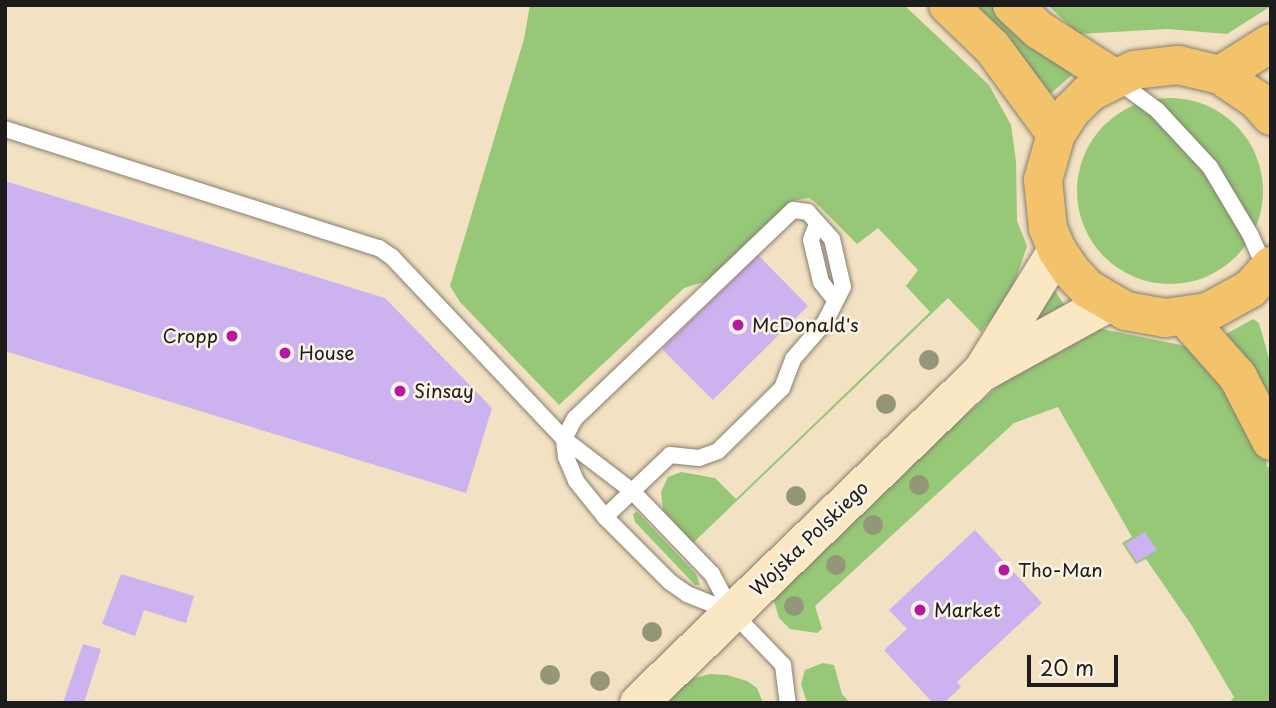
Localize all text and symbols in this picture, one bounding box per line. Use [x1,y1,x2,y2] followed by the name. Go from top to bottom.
[752,314,859,336] place label: McDonald's
[730,317,746,333] marker: McDonald's
[162,325,218,347] place label: Cropp
[224,328,240,344] marker: Cropp
[299,342,355,364] place label: House
[277,345,293,361] marker: House
[414,380,474,402] place label: Sinsay
[392,383,408,399] marker: Sinsay
[745,476,873,600] street label: Wojska Polskiego
[1018,559,1103,581] place label: Tho-Man
[996,562,1012,578] marker: Tho-Man
[934,599,1001,621] place label: Market
[912,602,928,618] marker: Market
[1031,642,1122,686] scale bar
[1040,651,1094,683] text: 20 m

